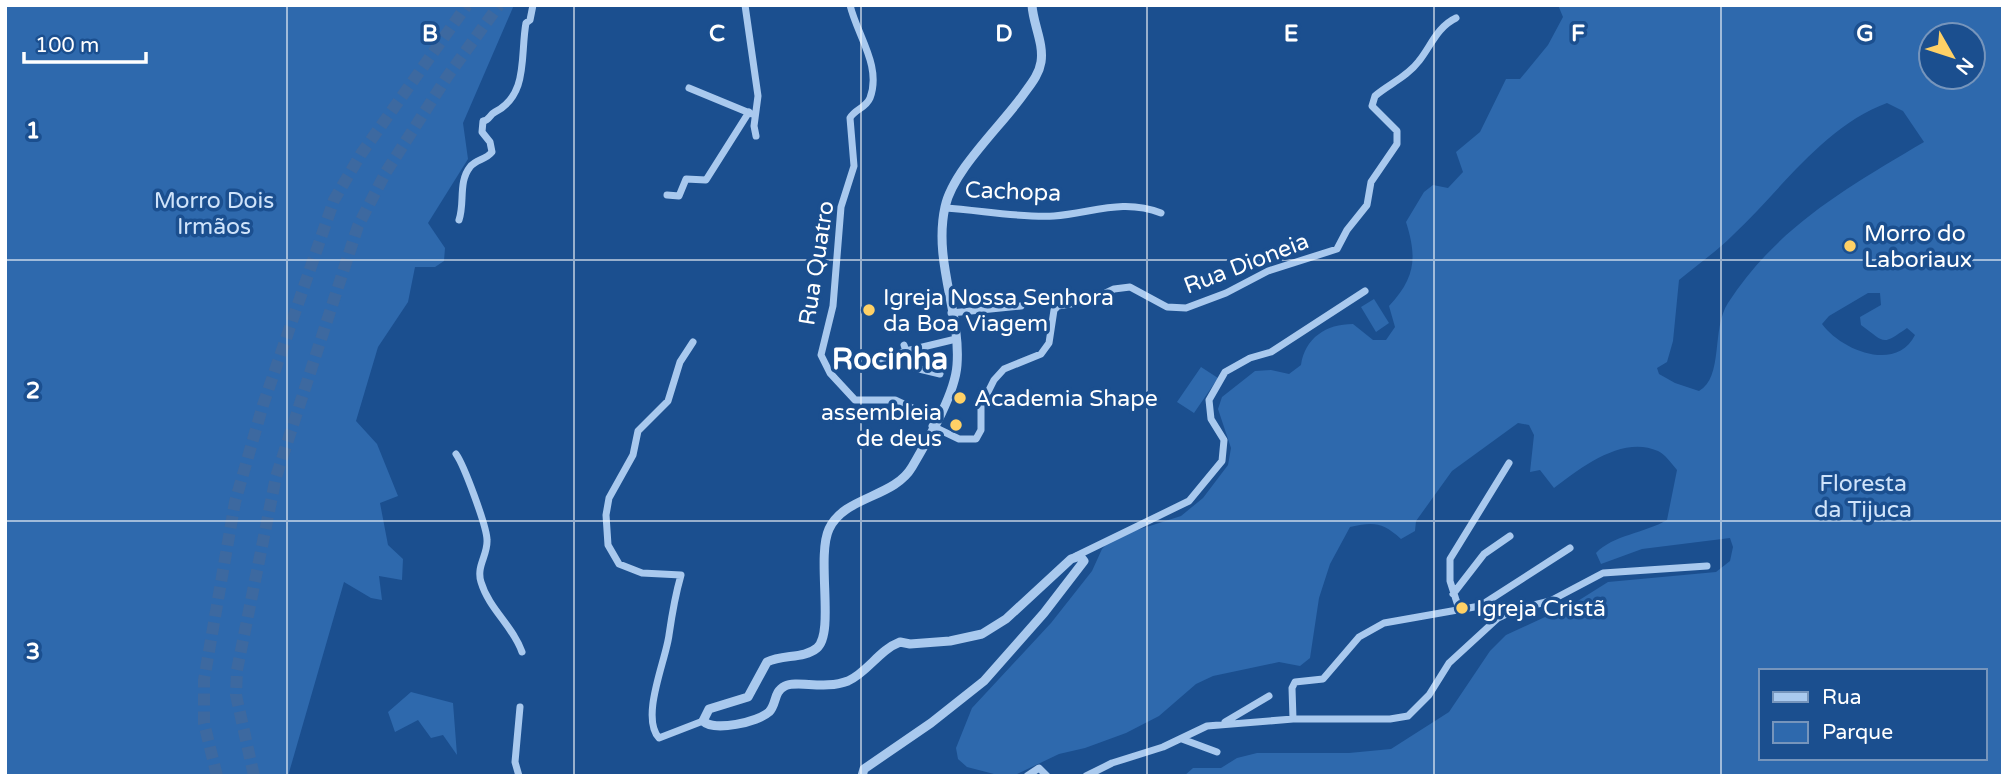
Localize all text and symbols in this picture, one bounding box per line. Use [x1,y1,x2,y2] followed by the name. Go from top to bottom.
[422,20,438,48] text: B
[709,20,725,48] text: C
[995,20,1013,48] text: D
[1284,20,1298,48] text: E
[1571,20,1585,48] text: F
[1856,20,1874,48] text: G
[24,21,147,65] scale bar
[1917,21,1987,91] north arrow
[35,33,99,58] text: 100 m
[1951,53,1978,79] text: N
[26,117,40,145] text: 1
[964,176,1062,208] street label: Cachopa
[154,187,274,241] park label: Morro Dois Irmãos
[793,199,841,327] street label: Rua Quatro
[1864,220,1972,274] place label: Morro do Laboriaux
[1180,227,1313,301] street label: Rua Dioneia
[1842,238,1858,254] marker: Morro do Laboriaux
[883,284,1114,338] place label: Igreja Nossa Senhora da Boa Viagem
[861,302,877,318] marker: Igreja Nossa Senhora da Boa Viagem
[832,341,948,378] district label: Rocinha
[26,377,40,405] text: 2
[974,385,1158,413] place label: Academia Shape
[952,390,968,406] marker: Academia Shape
[821,399,942,453] place label: assembleia de deus
[948,417,964,433] marker: assembleia de deus
[1814,470,1912,524] park label: Floresta da Tijuca
[1476,595,1606,623] place label: Igreja Cristã
[1454,600,1470,616] marker: Igreja Cristã
[26,638,40,666] text: 3
[1759,669,1987,760] legend
[1822,685,1862,710] text: Rua
[1822,720,1893,745] text: Parque

